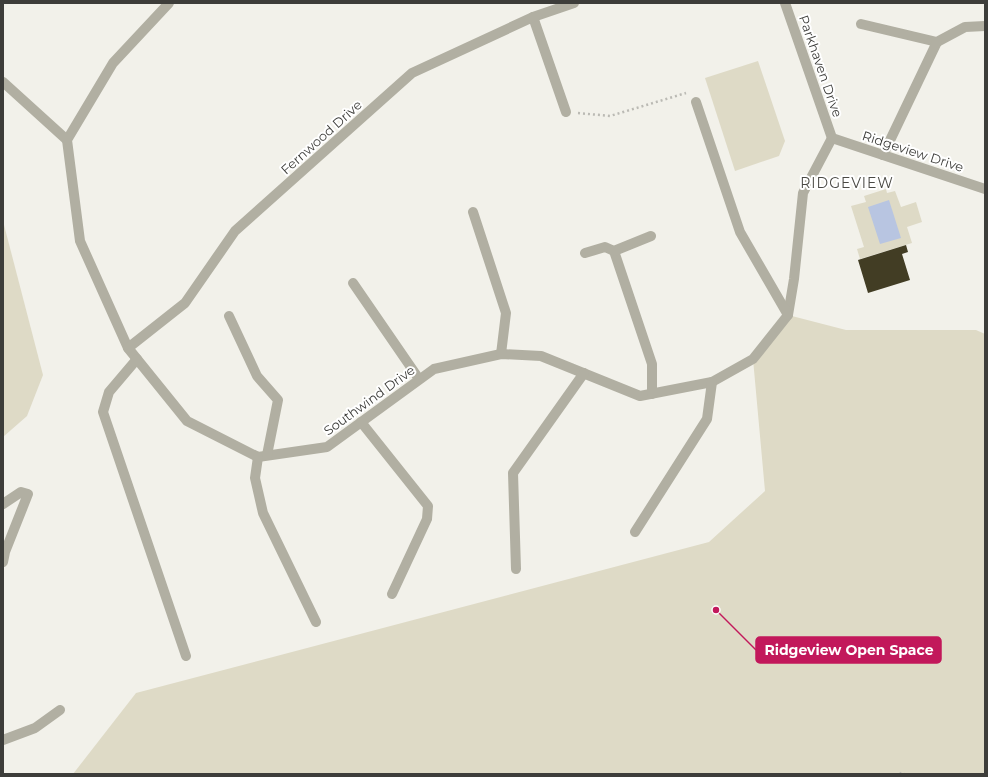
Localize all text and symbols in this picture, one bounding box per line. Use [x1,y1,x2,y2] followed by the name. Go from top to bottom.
[796,13,846,119] street label: Parkhaven Drive
[277,96,365,178] street label: Fernwood Drive
[860,127,966,175] street label: Ridgeview Drive
[800,174,894,192] district label: RIDGEVIEW
[320,361,418,438] street label: Southwind Drive
[756,637,941,663] callout: Ridgeview Open Space
[764,641,934,659] text: Ridgeview Open Space

